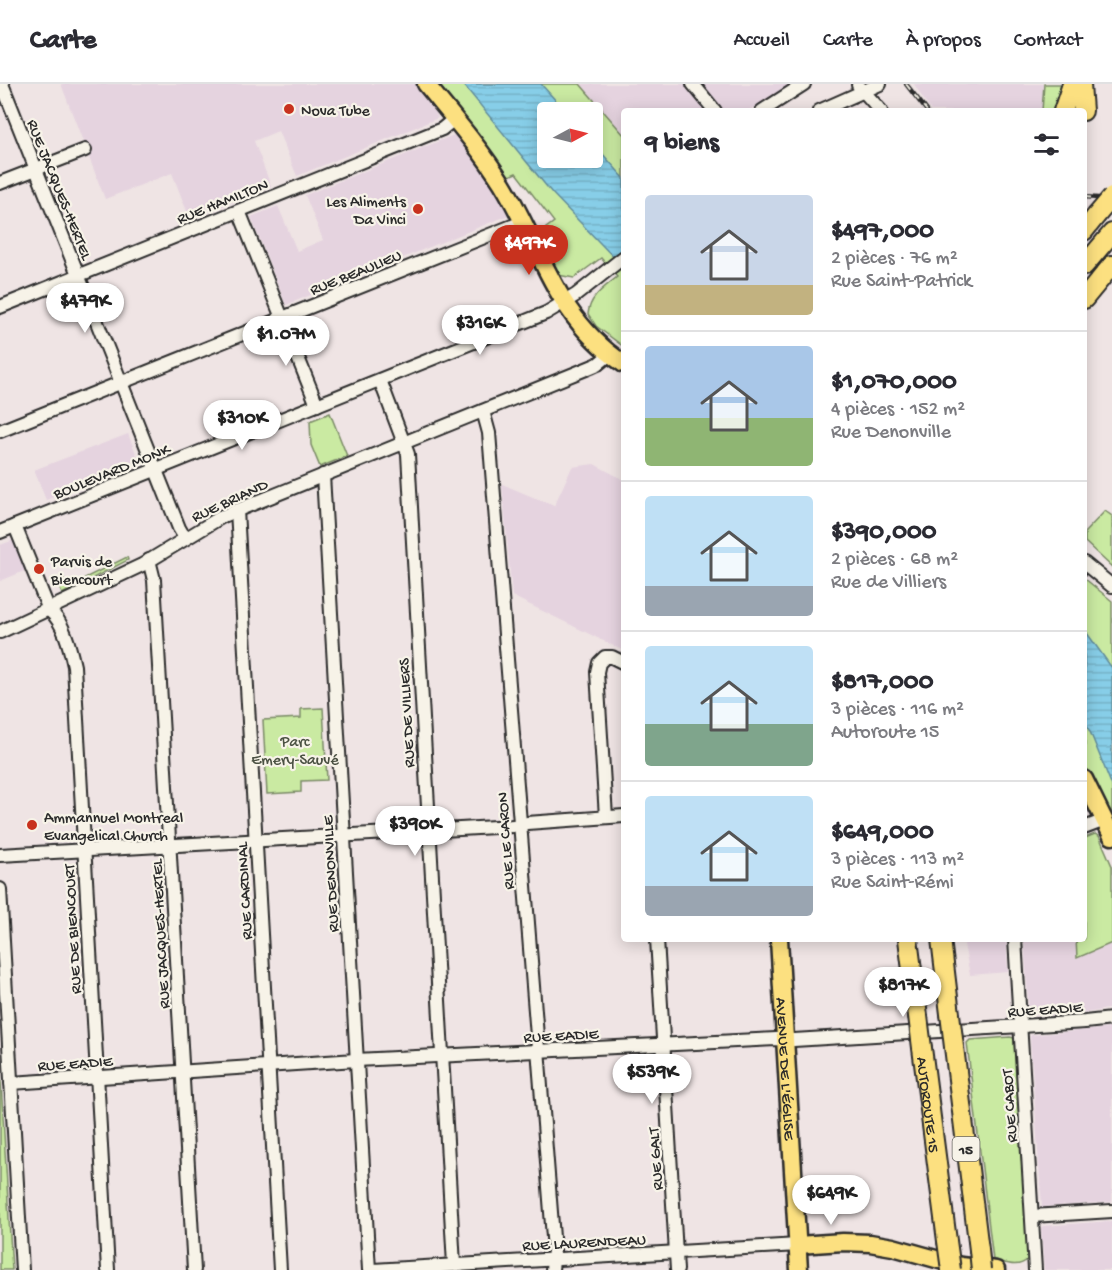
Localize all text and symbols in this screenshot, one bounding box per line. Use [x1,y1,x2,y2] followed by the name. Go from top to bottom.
[30,25,97,58] text: Carte
[733,29,790,54] text: Accueil
[823,29,873,54] text: Carte
[906,29,981,54] text: À propos
[1014,29,1082,54] text: Contact
[282,102,296,116] marker: Nova Tube
[537,102,603,168] north arrow
[537,102,603,168] map controls
[301,103,371,122] place label: Nova Tube
[21,117,95,264] street label: RUE JACQUES-HERTEL
[1030,128,1063,161] icon: filters
[645,129,719,160] text: 9 biens
[175,176,272,230] street label: RUE HAMILTON
[326,194,407,231] place label: Les Aliments Da Vinci
[411,202,425,216] marker: Les Aliments Da Vinci
[831,217,934,248] text: $497,000
[693,219,765,291] icon: home
[487,225,571,276] pin: $497K
[504,233,554,256] text: $497K
[308,247,405,301] street label: RUE BEAULIEU
[831,248,958,271] text: 2 pièces · 76 m²
[831,271,972,294] text: Rue Saint-Patrick
[43,283,127,334] pin: $479K
[60,291,110,314] text: $479K
[438,305,522,356] pin: $316K
[456,313,504,336] text: $316K
[237,316,335,367] pin: $1.07M
[257,324,315,347] text: $1.07M
[831,368,957,399] text: $1,070,000
[693,370,765,442] icon: home
[831,399,965,422] text: 4 pièces · 152 m²
[200,400,284,451] pin: $310K
[217,408,267,431] text: $310K
[831,422,951,445] text: Rue Denonville
[50,440,175,506] street label: BOULEVARD MONK
[189,476,272,528] street label: RUE BRIAND
[831,518,936,549] text: $390,000
[693,520,765,592] icon: home
[831,549,958,572] text: 2 pièces · 68 m²
[50,554,113,591] place label: Parvis de Biencourt
[32,562,46,576] marker: Parvis de Biencourt
[831,572,946,595] text: Rue de Villiers
[396,657,421,768] street label: RUE DE VILLIERS
[831,668,933,699] text: $817,000
[693,670,765,742] icon: home
[831,699,964,722] text: 3 pièces · 116 m²
[831,722,939,745] text: Autoroute 15
[251,734,339,771] park label: Parc Emery-Sauvé
[495,791,520,890] street label: RUE LE CARON
[373,806,457,857] pin: $390K
[44,810,183,847] place label: Ammannuel Montreal Evangelical Church
[320,814,345,933] street label: RUE DENONVILLE
[389,814,441,837] text: $390K
[25,818,39,832] marker: Ammannuel Montreal Evangelical Church
[831,818,934,849] text: $649,000
[693,820,765,892] icon: home
[234,840,259,940] street label: RUE CARDINAL
[831,849,964,872] text: 3 pièces · 113 m²
[149,857,176,1009] street label: RUE JACQUES-HERTEL
[62,863,87,994] street label: RUE DE BIENCOURT
[831,872,954,895] text: Rue Saint-Rémi
[861,967,945,1018] pin: $817K
[878,975,928,998] text: $817K
[770,997,797,1142] street label: AVENUE DE L'ÉGLISE
[1007,999,1084,1024] street label: RUE EADIE
[523,1026,600,1049] street label: RUE EADIE
[37,1053,114,1078] street label: RUE EADIE
[610,1054,694,1105] pin: $539K
[910,1056,941,1154] street label: AUTOROUTE 15
[627,1062,677,1085] text: $539K
[999,1068,1024,1143] street label: RUE CABOT
[646,1126,669,1191] street label: RUE GALT
[952,1137,980,1161] road number: 15
[789,1175,873,1226] pin: $649K
[806,1183,856,1206] text: $649K
[522,1232,646,1257] street label: RUE LAURENDEAU

